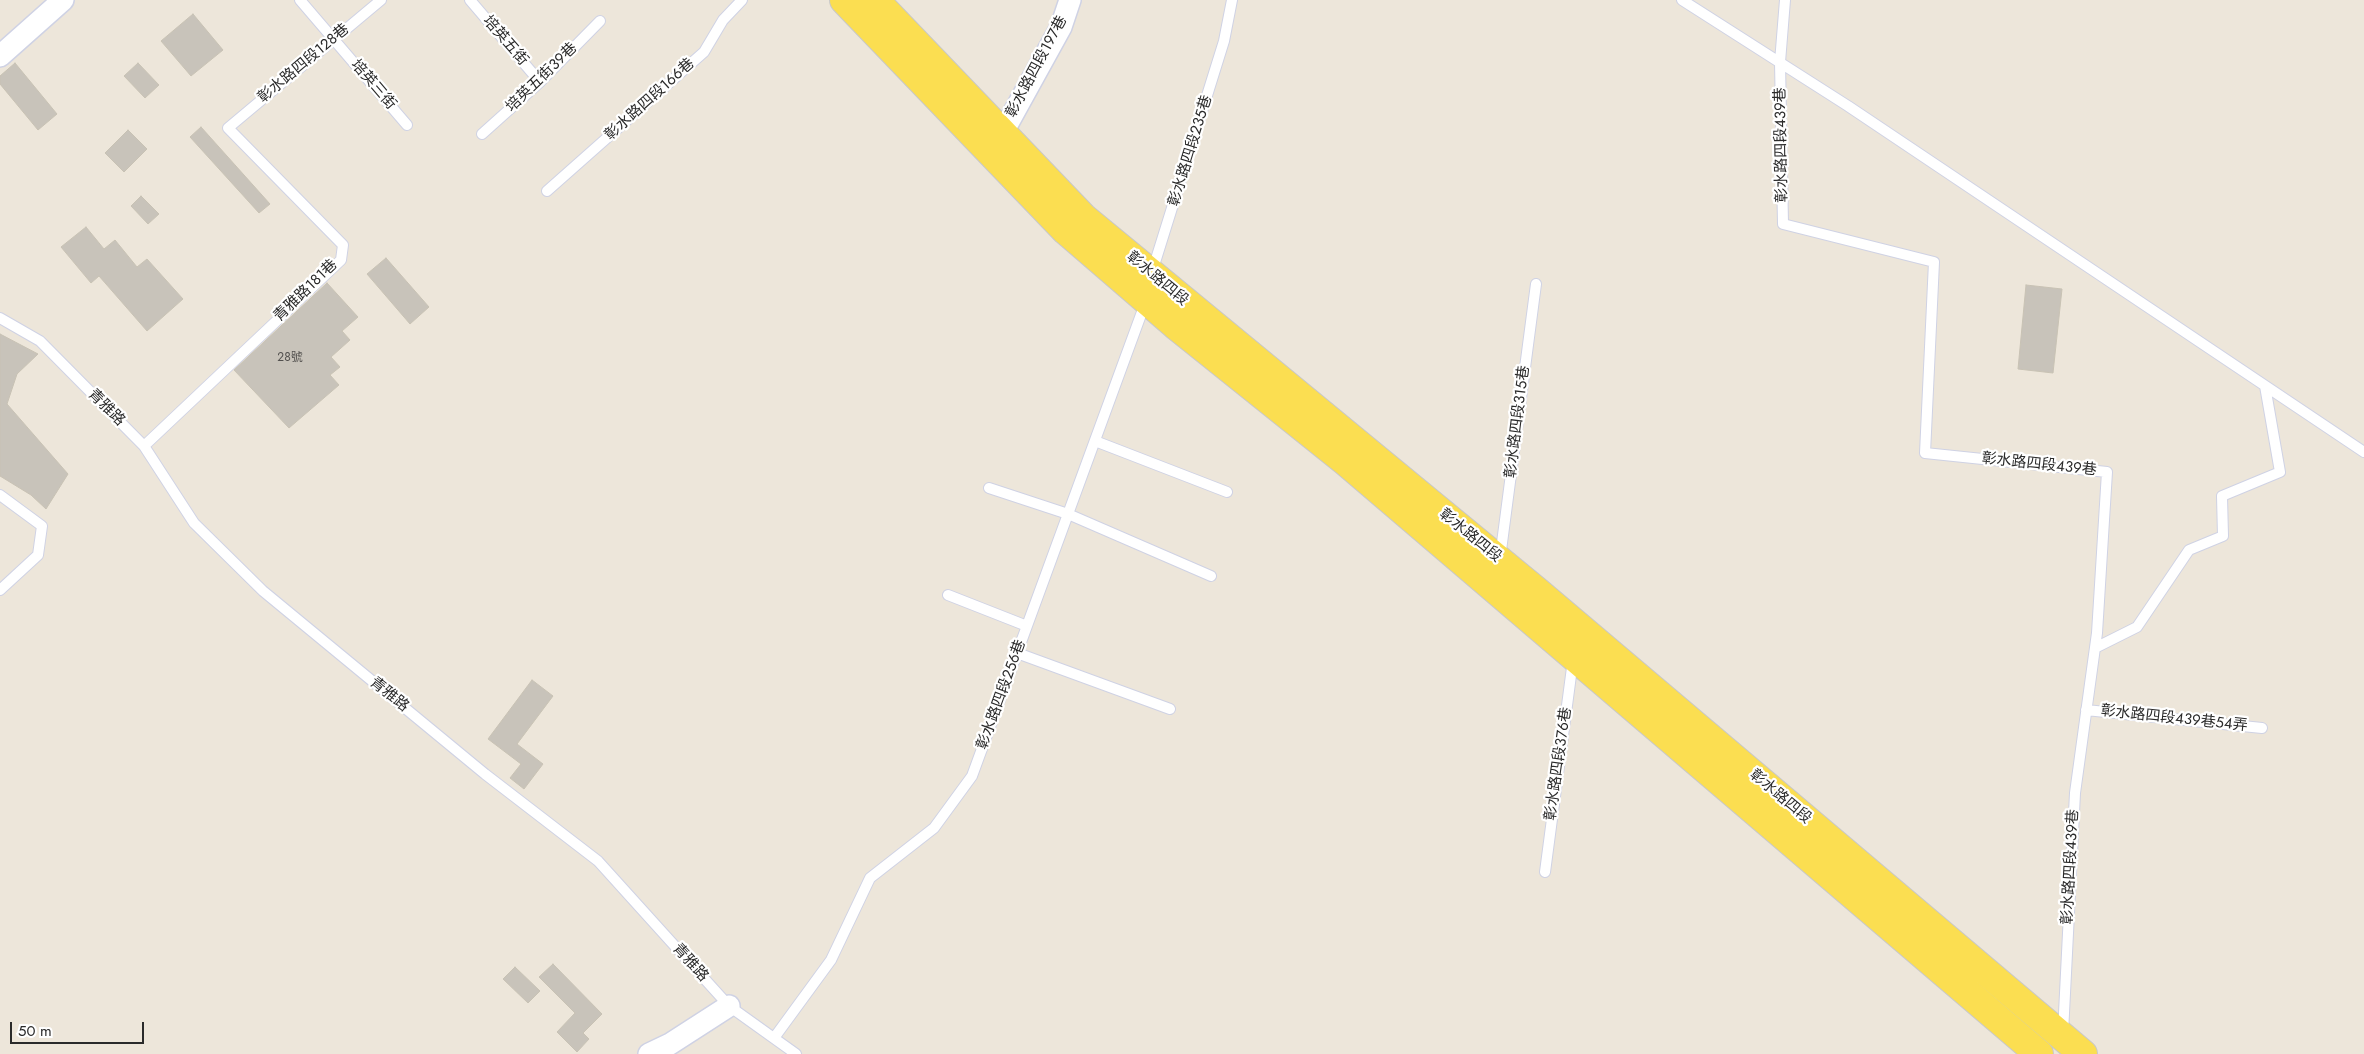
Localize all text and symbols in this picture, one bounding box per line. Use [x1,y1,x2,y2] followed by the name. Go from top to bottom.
[479,12,531,70] street label: 培英五街
[1003,13,1071,121] street label: 彰水路四段197巷
[255,21,353,107] street label: 彰水路四段128巷
[503,40,581,116] street label: 培英五街39巷
[602,55,698,145] street label: 彰水路四段166巷
[347,56,399,114] street label: 培英三街
[1772,87,1792,203] street label: 彰水路四段439巷
[1166,93,1216,209] street label: 彰水路四段235巷
[1122,248,1192,310] street label: 彰水路四段
[270,256,342,326] street label: 青雅路181巷
[277,351,303,365] house number: 28號
[1502,365,1534,479] street label: 彰水路四段315巷
[84,386,128,430] street label: 青雅路
[1981,450,2097,480] street label: 彰水路四段439巷
[1435,505,1505,567] street label: 彰水路四段
[974,638,1030,752] street label: 彰水路四段256巷
[366,674,412,716] street label: 青雅路
[2100,702,2248,736] street label: 彰水路四段439巷54弄
[1542,706,1576,822] street label: 彰水路四段376巷
[1745,766,1815,828] street label: 彰水路四段
[2059,809,2083,925] street label: 彰水路四段439巷
[668,940,712,986] street label: 青雅路
[12,1012,146,1044] scale bar
[18,1020,52,1042] text: 50 m

